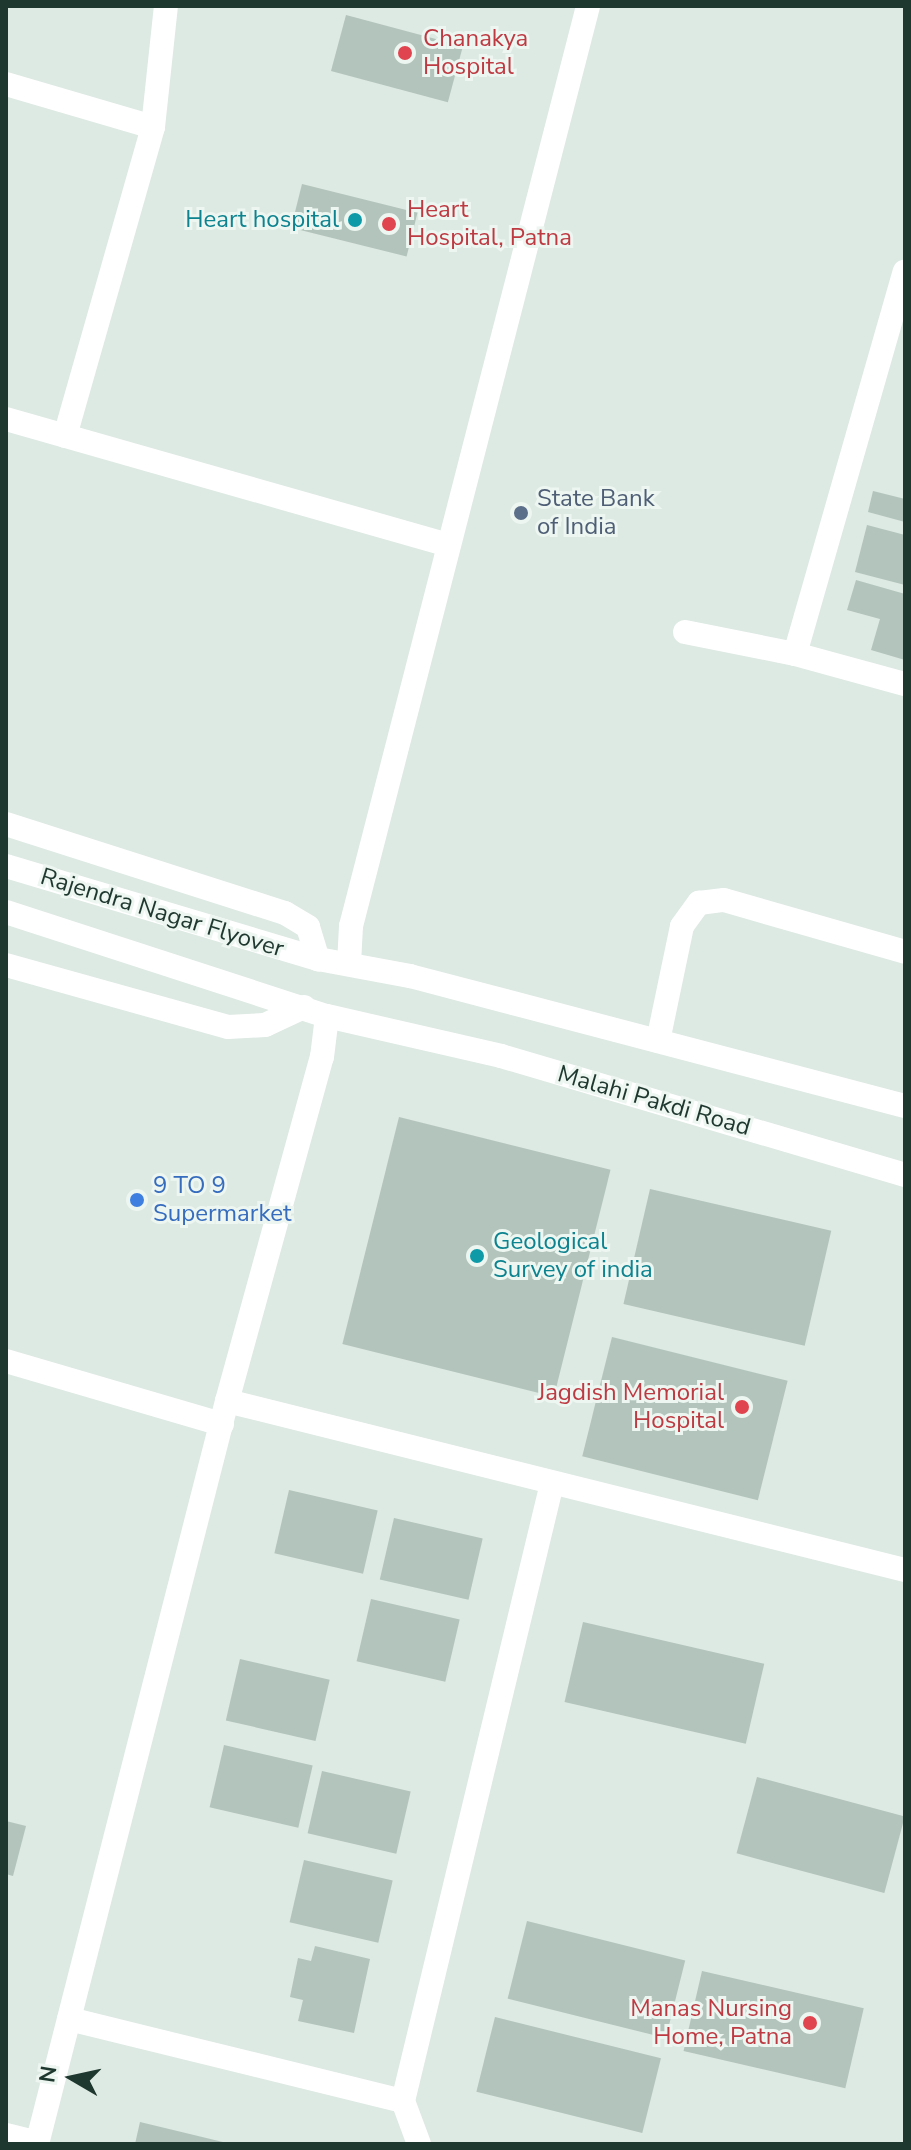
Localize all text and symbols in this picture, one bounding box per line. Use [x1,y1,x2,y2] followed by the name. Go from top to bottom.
[423,25,528,81] place label: Chanakya Hospital
[394,42,416,64] marker: Chanakya Hospital
[407,196,572,252] place label: Heart Hospital, Patna
[185,206,339,234] place label: Heart hospital
[346,211,364,229] marker: Heart hospital
[378,213,400,235] marker: Heart Hospital, Patna
[537,485,655,541] place label: State Bank of India
[512,504,530,522] marker: State Bank of India
[37,862,287,964] street label: Rajendra Nagar Flyover
[554,1060,754,1142] street label: Malahi Pakdi Road
[153,1172,291,1228] place label: 9 TO 9 Supermarket
[128,1191,146,1209] marker: 9 TO 9 Supermarket
[493,1228,653,1284] place label: Geological Survey of india
[468,1247,486,1265] marker: Geological Survey of india
[537,1379,724,1435] place label: Jagdish Memorial Hospital
[731,1396,753,1418] marker: Jagdish Memorial Hospital
[630,1995,792,2051] place label: Manas Nursing Home, Patna
[799,2012,821,2034] marker: Manas Nursing Home, Patna
[32,2038,112,2118] north arrow
[32,2064,64,2085] text: N

